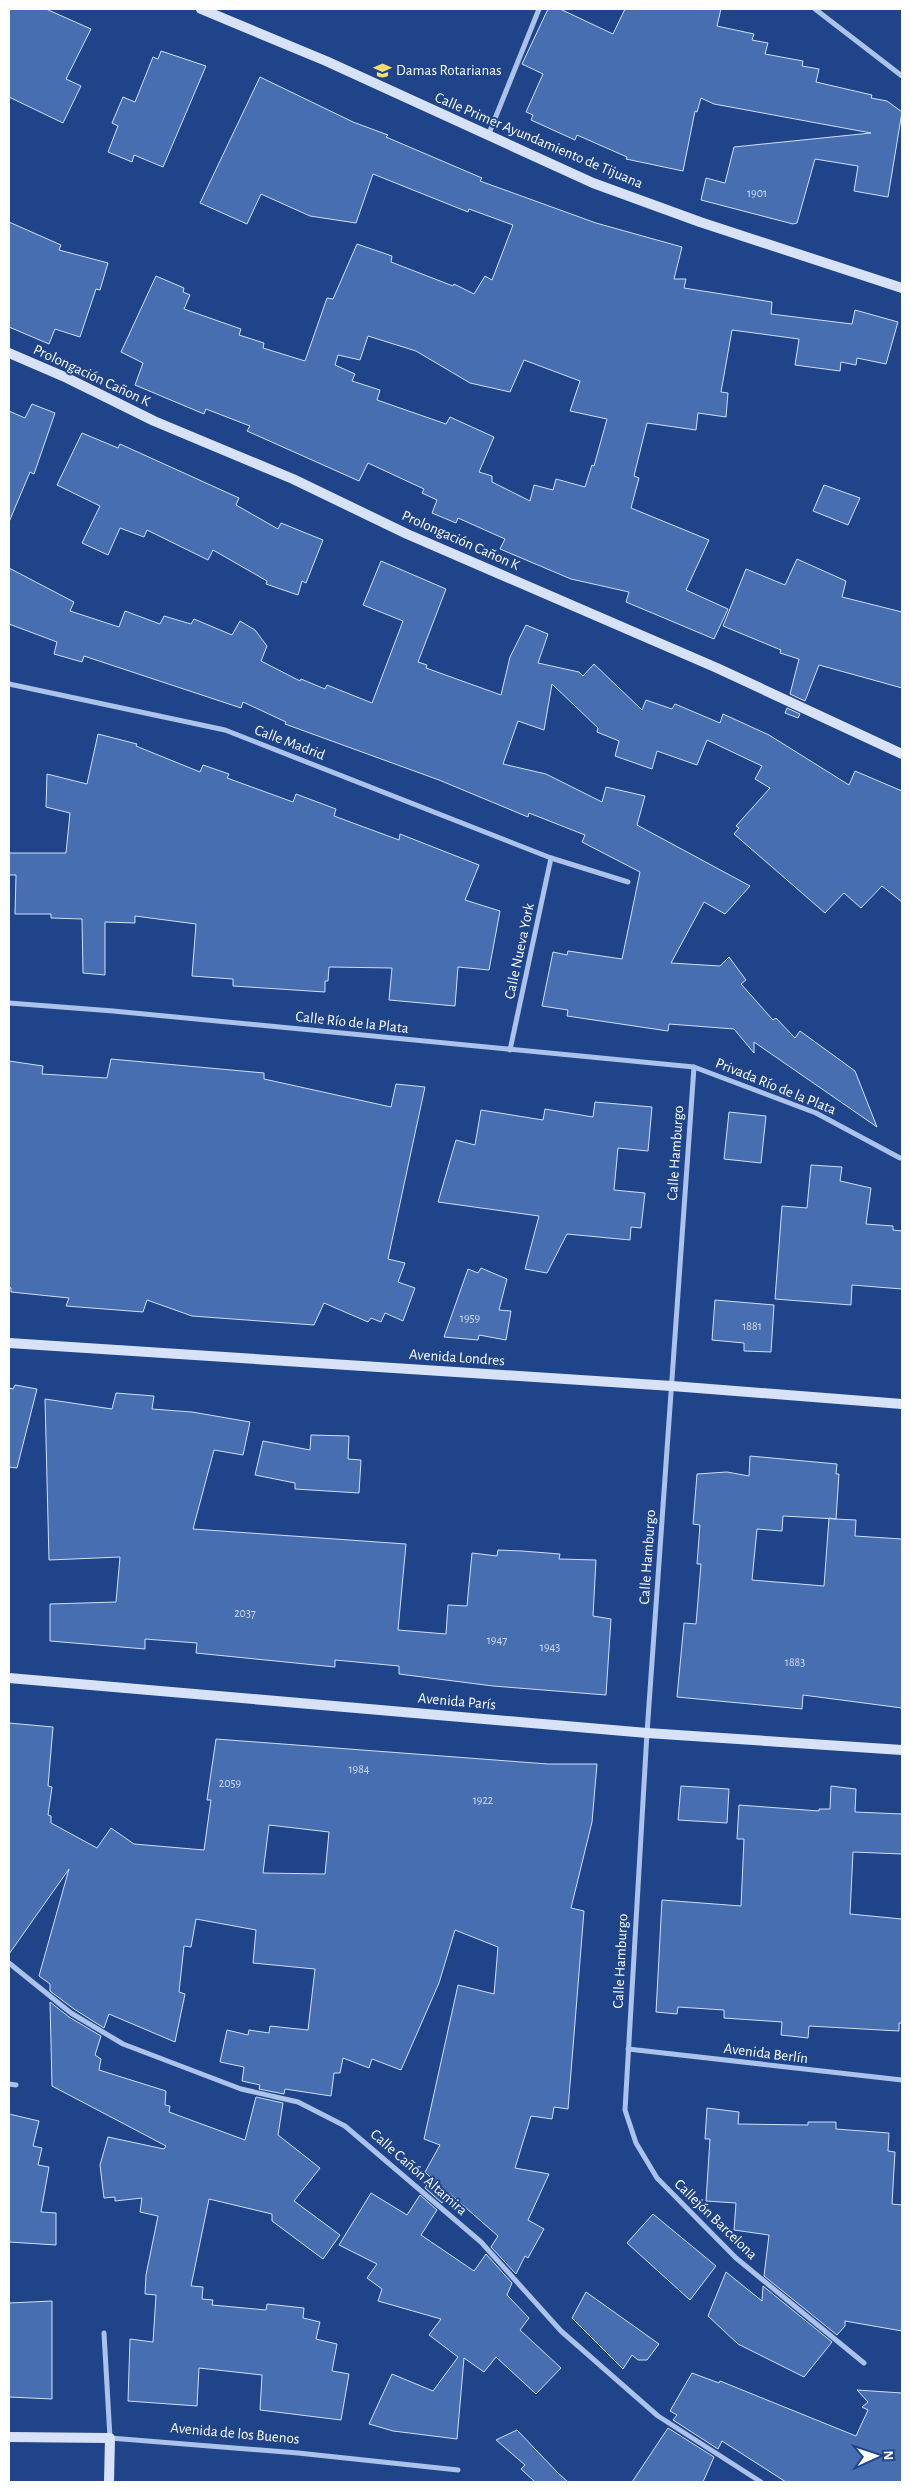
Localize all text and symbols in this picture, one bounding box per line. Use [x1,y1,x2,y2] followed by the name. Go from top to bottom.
[372,60,392,80] school or university icon: Damas Rotarianas
[396,63,502,78] place label: Damas Rotarianas
[433,90,645,191] street label: Calle Primer Ayundamiento de Tijuana
[747,187,767,199] house number: 1901
[31,342,153,409] street label: Prolongación Cañon K
[400,508,523,574] street label: Prolongación Cañon K
[253,722,327,763] street label: Calle Madrid
[502,902,537,1000] street label: Calle Nueva York
[295,1009,409,1036] street label: Calle Río de la Plata
[713,1055,838,1118] street label: Privada Río de la Plata
[665,1105,686,1201] street label: Calle Hamburgo
[460,1312,481,1324] house number: 1959
[742,1320,762,1332] house number: 1881
[409,1347,505,1368] street label: Avenida Londres
[637,1509,658,1605] street label: Calle Hamburgo
[234,1607,256,1619] house number: 2037
[487,1634,507,1646] house number: 1947
[540,1641,560,1653] house number: 1943
[785,1656,805,1668] house number: 1883
[417,1691,497,1712] street label: Avenida París
[348,1763,370,1775] house number: 1984
[219,1777,242,1789] house number: 2059
[473,1794,494,1806] house number: 1922
[611,1913,630,2009] street label: Calle Hamburgo
[723,2041,809,2066] street label: Avenida Berlín
[368,2127,470,2218] street label: Calle Cañón Altamira
[671,2176,760,2262] street label: Callejón Barcelona
[170,2420,300,2447] street label: Avenida de los Buenos
[851,2431,901,2481] north arrow
[881,2450,895,2461] text: N

